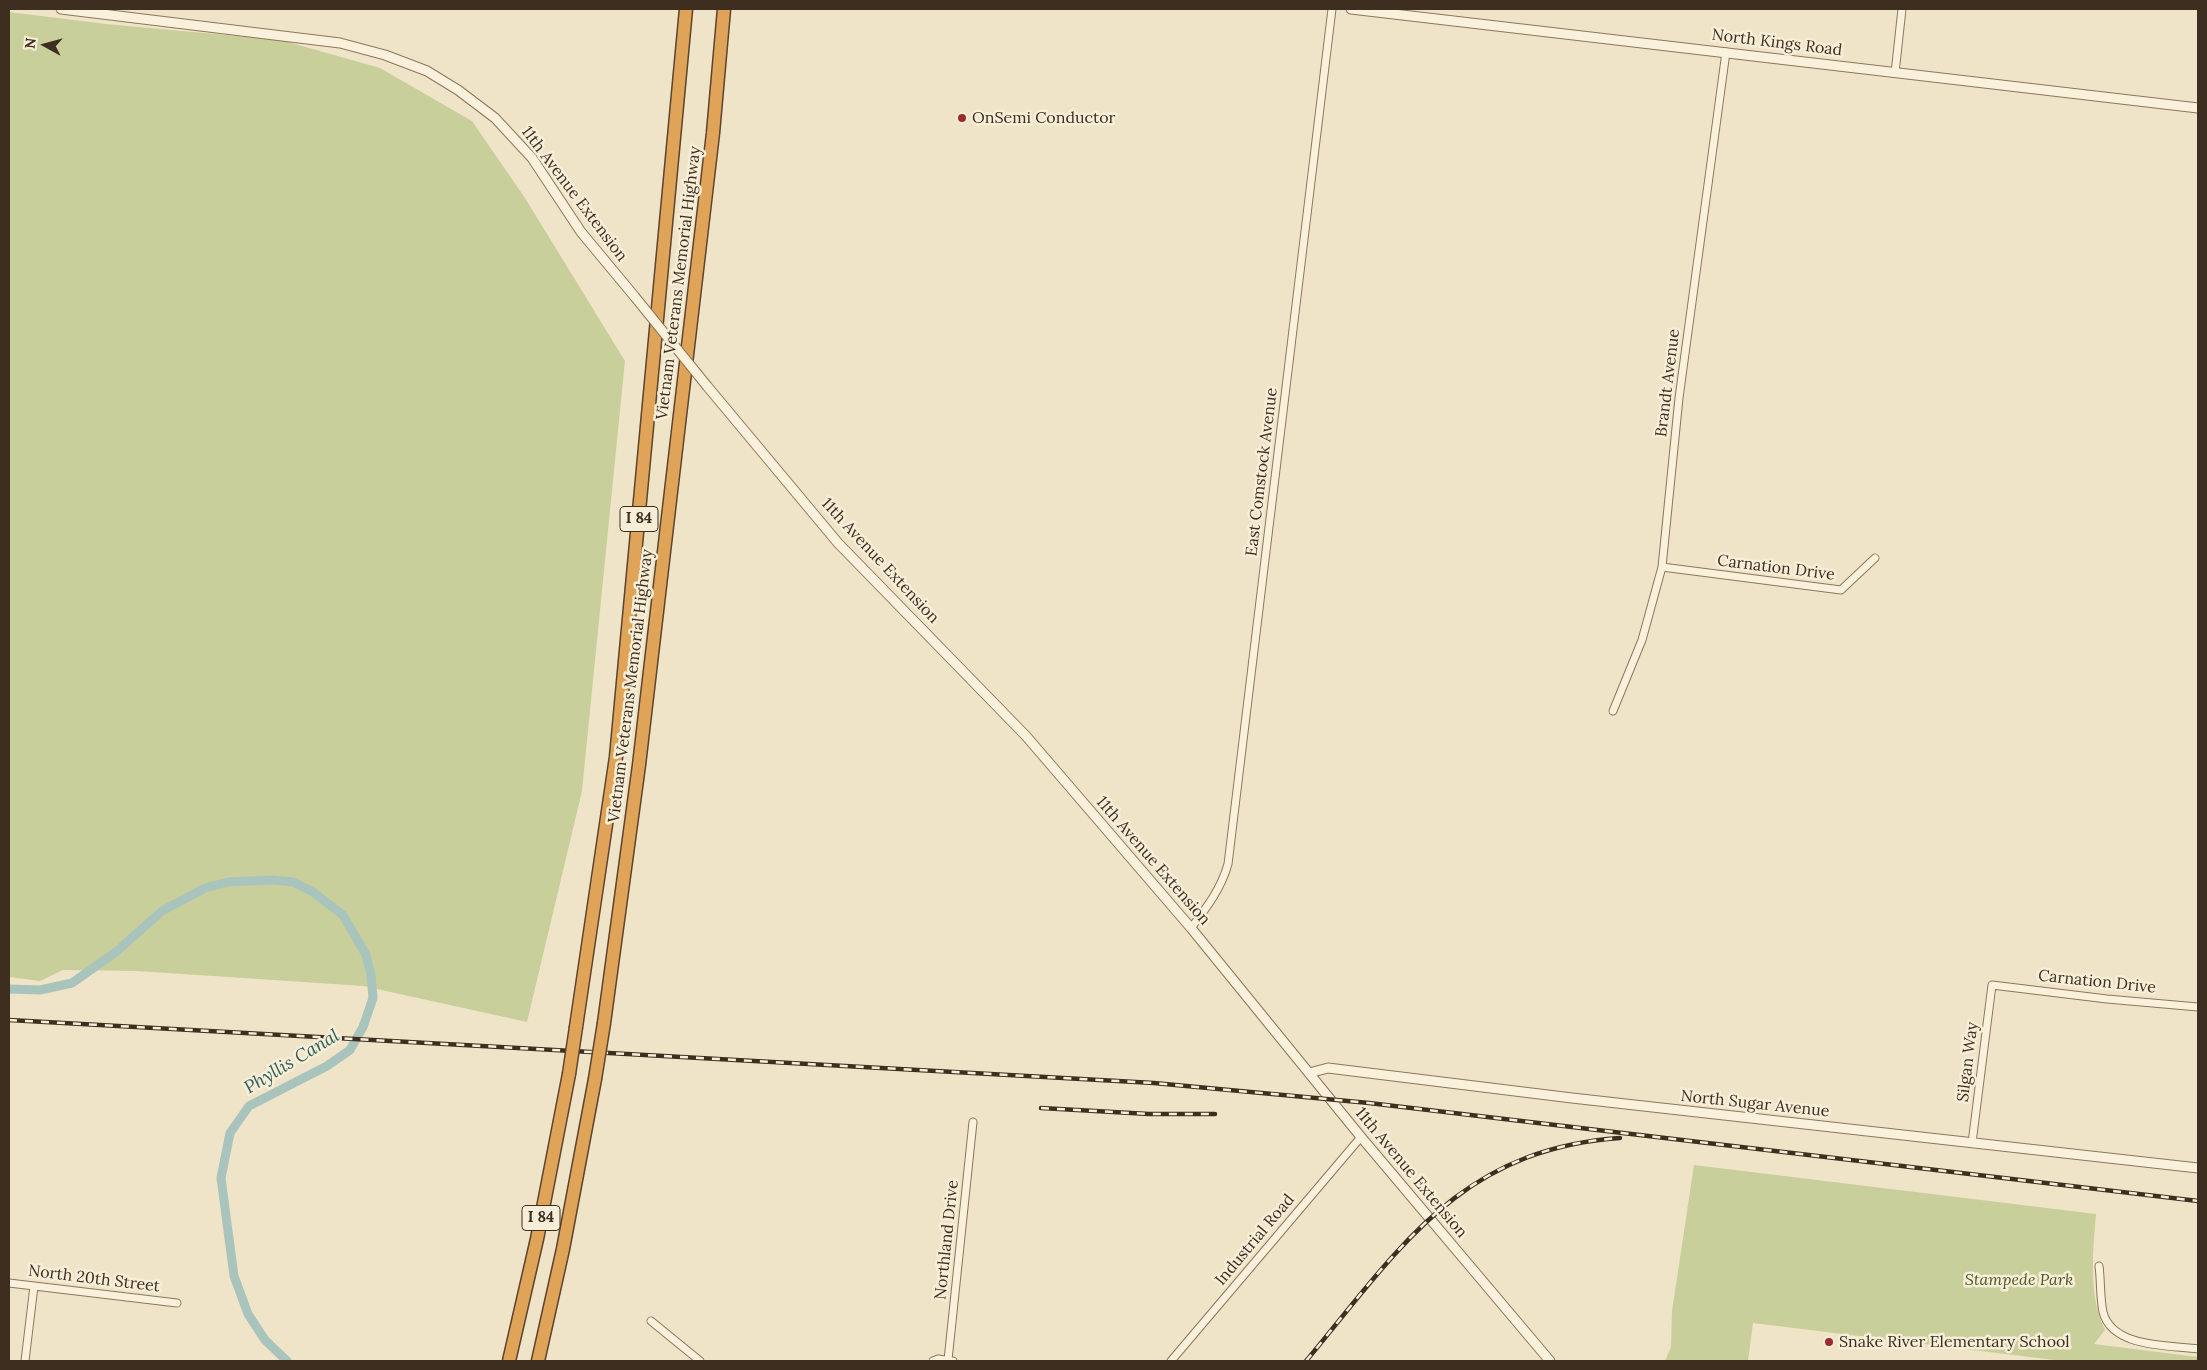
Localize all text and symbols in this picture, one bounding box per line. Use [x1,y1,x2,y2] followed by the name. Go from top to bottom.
[20,20,70,70] north arrow
[1711,25,1843,61] street label: North Kings Road
[21,37,40,50] text: N
[972,108,1115,128] place label: OnSemi Conductor
[956,112,968,124] marker: OnSemi Conductor
[517,123,631,265] street label: 11th Avenue Extension
[653,145,705,421] street label: Vietnam Veterans Memorial Highway
[1652,328,1684,438] street label: Brandt Avenue
[1242,387,1282,557] street label: East Comstock Avenue
[817,494,943,628] street label: 11th Avenue Extension
[620,506,658,532] road number: I 84
[605,548,657,824] street label: Vietnam Veterans Memorial Highway
[1716,551,1836,585] street label: Carnation Drive
[1092,793,1214,929] street label: 11th Avenue Extension
[2037,966,2157,998] street label: Carnation Drive
[1954,1021,1982,1103] street label: Silgan Way
[241,1025,343,1099] water label: Phyllis Canal
[1680,1087,1830,1121] street label: North Sugar Avenue
[1351,1104,1471,1242] street label: 11th Avenue Extension
[931,1179,963,1301] street label: Northland Drive
[1211,1191,1299,1289] street label: Industrial Road
[522,1206,560,1230] road number: I 84
[27,1261,161,1297] street label: North 20th Street
[1965,1270,2073,1290] park label: Stampede Park
[1839,1332,2070,1352] place label: Snake River Elementary School
[1823,1336,1835,1348] marker: Snake River Elementary School

